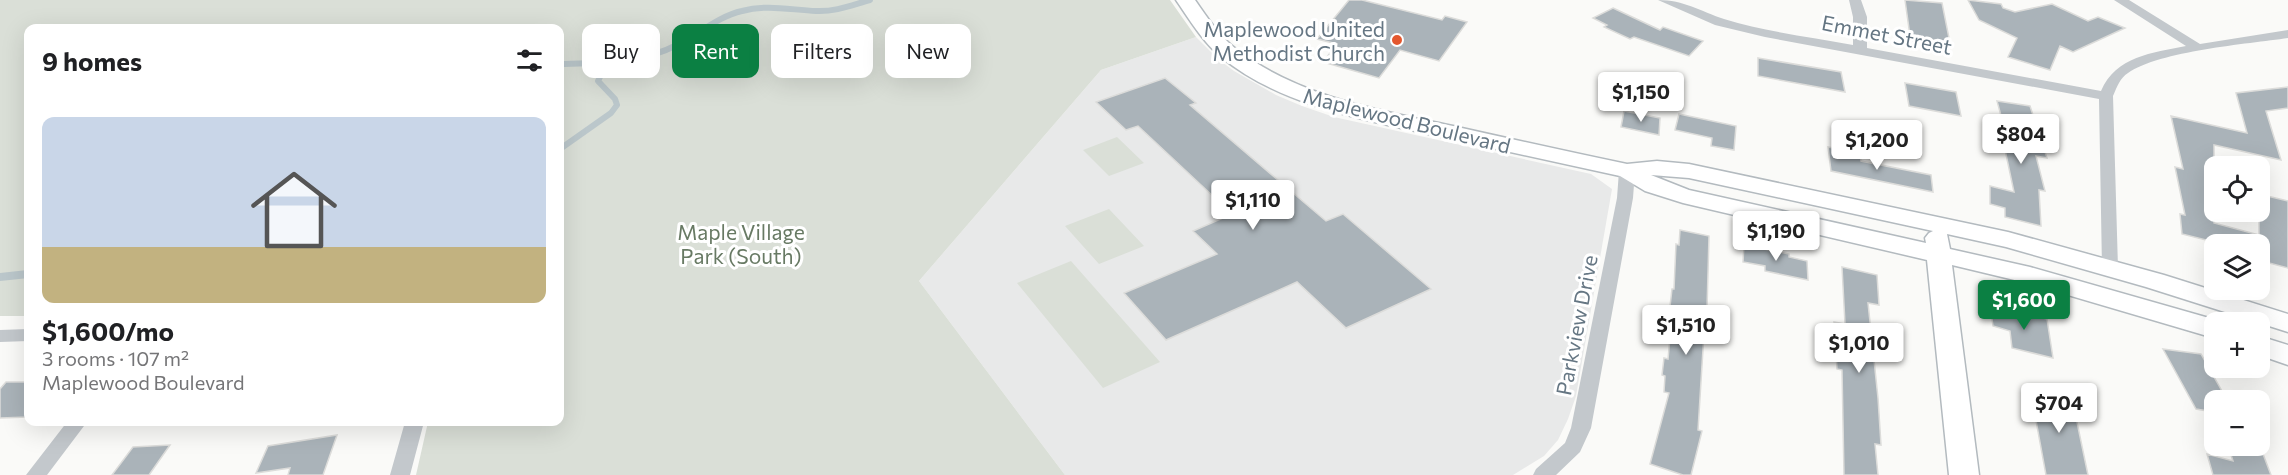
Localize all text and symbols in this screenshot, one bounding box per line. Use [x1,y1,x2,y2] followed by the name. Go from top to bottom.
[1820,9,1954,59] street label: Emmet Street
[1203,16,1385,65] place label: Maplewood United Methodist Church
[582,24,660,78] chip: Buy
[672,24,759,78] chip: Rent
[771,24,873,78] chip: Filters
[885,24,971,78] chip: New
[1390,33,1404,47] marker: Maplewood United Methodist Church
[513,44,546,77] icon: filters
[42,45,142,76] text: 9 homes
[1592,72,1690,123] pin: $1,150
[1612,79,1670,103] text: $1,150
[1301,82,1513,158] street label: Maplewood Boulevard
[1985,114,2057,165] pin: $804
[1828,120,1926,171] pin: $1,200
[1996,121,2046,145] text: $804
[1845,127,1909,151] text: $1,200
[240,156,348,264] icon: home
[2204,156,2270,456] map controls
[2204,156,2270,222] button: locate
[1204,180,1302,231] pin: $1,110
[1225,187,1281,211] text: $1,110
[1727,211,1825,262] pin: $1,190
[1747,218,1805,242] text: $1,190
[677,219,805,268] park label: Maple Village Park (South)
[2204,234,2270,300] button: layers
[1550,253,1602,397] street label: Parkview Drive
[1975,280,2073,331] pin: $1,600
[1992,287,2056,311] text: $1,600
[1637,305,1735,356] pin: $1,510
[1656,312,1716,336] text: $1,510
[2204,312,2270,378] button: +
[42,315,174,346] text: $1,600/mo
[1810,323,1908,374] pin: $1,010
[1829,330,1889,354] text: $1,010
[42,346,189,370] text: 3 rooms · 107 m²
[42,370,245,394] text: Maplewood Boulevard
[2023,383,2095,434] pin: $704
[2035,390,2083,414] text: $704
[2204,390,2270,456] button: −

